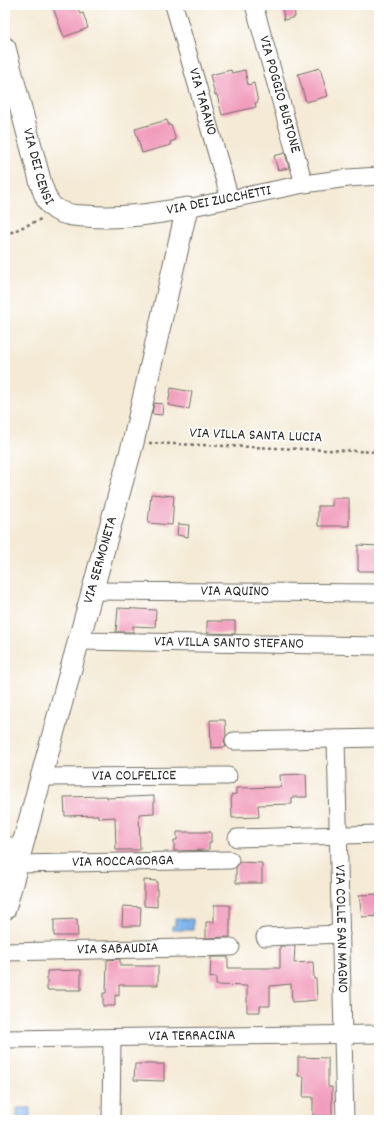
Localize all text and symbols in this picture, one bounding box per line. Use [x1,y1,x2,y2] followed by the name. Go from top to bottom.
[252,33,306,156] street label: VIA POGGIO BUSTONE
[182,66,222,138] street label: VIA TARANO
[16,126,59,210] street label: VIA DEI CENSI
[165,180,273,222] street label: VIA DEI ZUCCHETTI
[189,423,323,449] street label: VIA VILLA SANTA LUCIA
[78,514,124,606] street label: VIA SERMONETA
[201,581,269,603] street label: VIA AQUINO
[154,631,304,656] street label: VIA VILLA SANTO STEFANO
[92,765,176,788] street label: VIA COLFELICE
[72,850,174,874] street label: VIA ROCCAGORGA
[328,865,353,993] street label: VIA COLLE SAN MAGNO
[77,938,159,961] street label: VIA SABAUDIA
[148,1025,236,1048] street label: VIA TERRACINA

